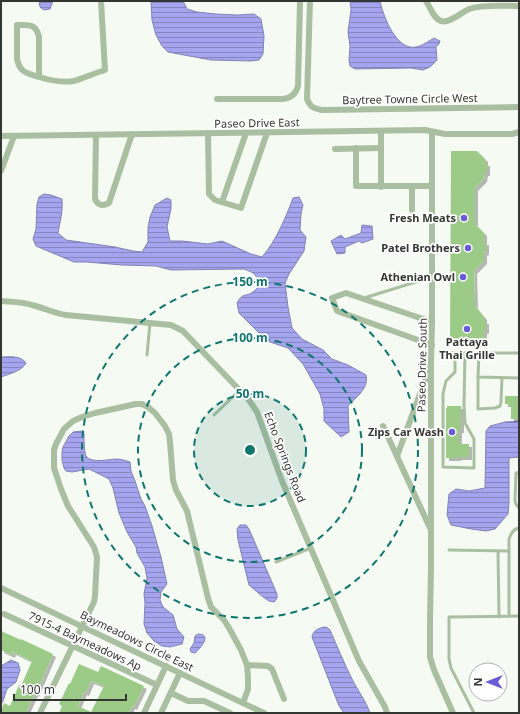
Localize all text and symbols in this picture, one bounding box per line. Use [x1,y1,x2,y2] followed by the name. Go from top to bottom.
[342,90,478,107] street label: Baytree Towne Circle West
[214,114,300,131] street label: Paseo Drive East
[389,210,456,225] place label: Fresh Meats
[459,213,469,223] marker: Fresh Meats
[381,240,460,255] place label: Patel Brothers
[463,243,473,253] marker: Patel Brothers
[380,269,455,284] place label: Athenian Owl
[458,272,468,282] marker: Athenian Owl
[232,273,268,290] text: 150 m
[413,318,430,412] street label: Paseo Drive South
[462,324,472,334] marker: Pattaya Thai Grille
[232,329,268,346] text: 100 m
[439,334,495,362] place label: Pattaya Thai Grille
[236,385,264,402] text: 50 m
[261,409,310,504] street label: Echo Springs Road
[368,424,444,439] place label: Zips Car Wash
[447,427,457,437] marker: Zips Car Wash
[243,443,257,457] centre of rings
[78,607,196,675] street label: Baymeadows Circle East
[26,608,144,673] street label: 7915-4 Baymeadows Ap
[468,662,508,702] north arrow
[14,676,126,702] scale bar
[470,678,485,686] text: N
[20,681,55,698] text: 100 m

